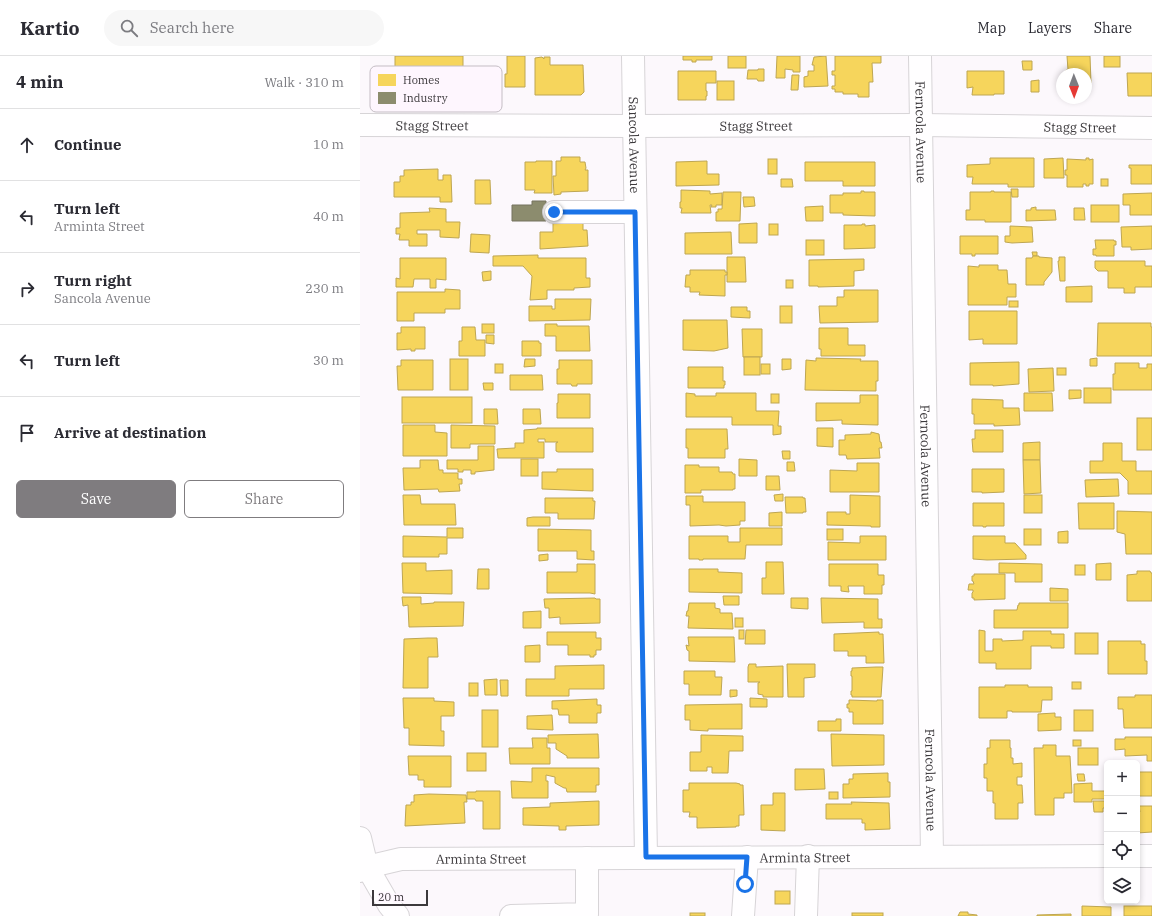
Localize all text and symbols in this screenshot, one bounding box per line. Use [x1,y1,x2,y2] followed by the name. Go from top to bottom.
[104,10,384,46] search box
[20,16,80,40] text: Kartio
[118,17,140,39] icon: search
[150,18,234,37] text: Search here
[978,19,1006,37] text: Map
[1028,19,1072,37] text: Layers
[1094,19,1132,37] text: Share
[370,66,502,112] legend
[1056,68,1092,104] north arrow
[16,71,64,93] text: 4 min
[403,73,440,87] text: Homes
[265,74,344,91] text: Walk · 310 m
[912,81,930,183] street label: Ferncola Avenue
[403,91,448,105] text: Industry
[625,96,644,194] street label: Sancola Avenue
[395,117,469,134] street label: Stagg Street
[719,117,793,134] street label: Stagg Street
[1043,118,1117,136] street label: Stagg Street
[16,134,38,156] icon: ahead
[54,135,121,154] text: Continue
[313,136,344,153] text: 10 m
[54,199,120,218] text: Turn left
[545,203,563,221] route end
[16,206,38,228] icon: left
[313,208,344,225] text: 40 m
[54,218,145,235] text: Arminta Street
[54,271,132,290] text: Turn right
[16,278,38,300] icon: right
[305,280,344,297] text: 230 m
[54,290,151,307] text: Sancola Avenue
[16,350,38,372] icon: left
[54,351,120,370] text: Turn left
[313,352,344,369] text: 30 m
[917,405,935,507] street label: Ferncola Avenue
[16,422,38,444] icon: arrive
[54,423,206,442] text: Arrive at destination
[16,480,176,518] button: Save
[184,480,344,518] button: Share
[922,729,940,831] street label: Ferncola Avenue
[1104,760,1140,904] map controls
[1104,760,1140,796] button: +
[1104,796,1140,832] button: −
[1104,832,1140,868] button: locate
[760,849,851,866] street label: Arminta Street
[436,850,527,867] street label: Arminta Street
[1104,868,1140,904] button: layers
[736,875,754,893] route start
[372,888,428,907] scale bar
[378,890,404,904] text: 20 m

